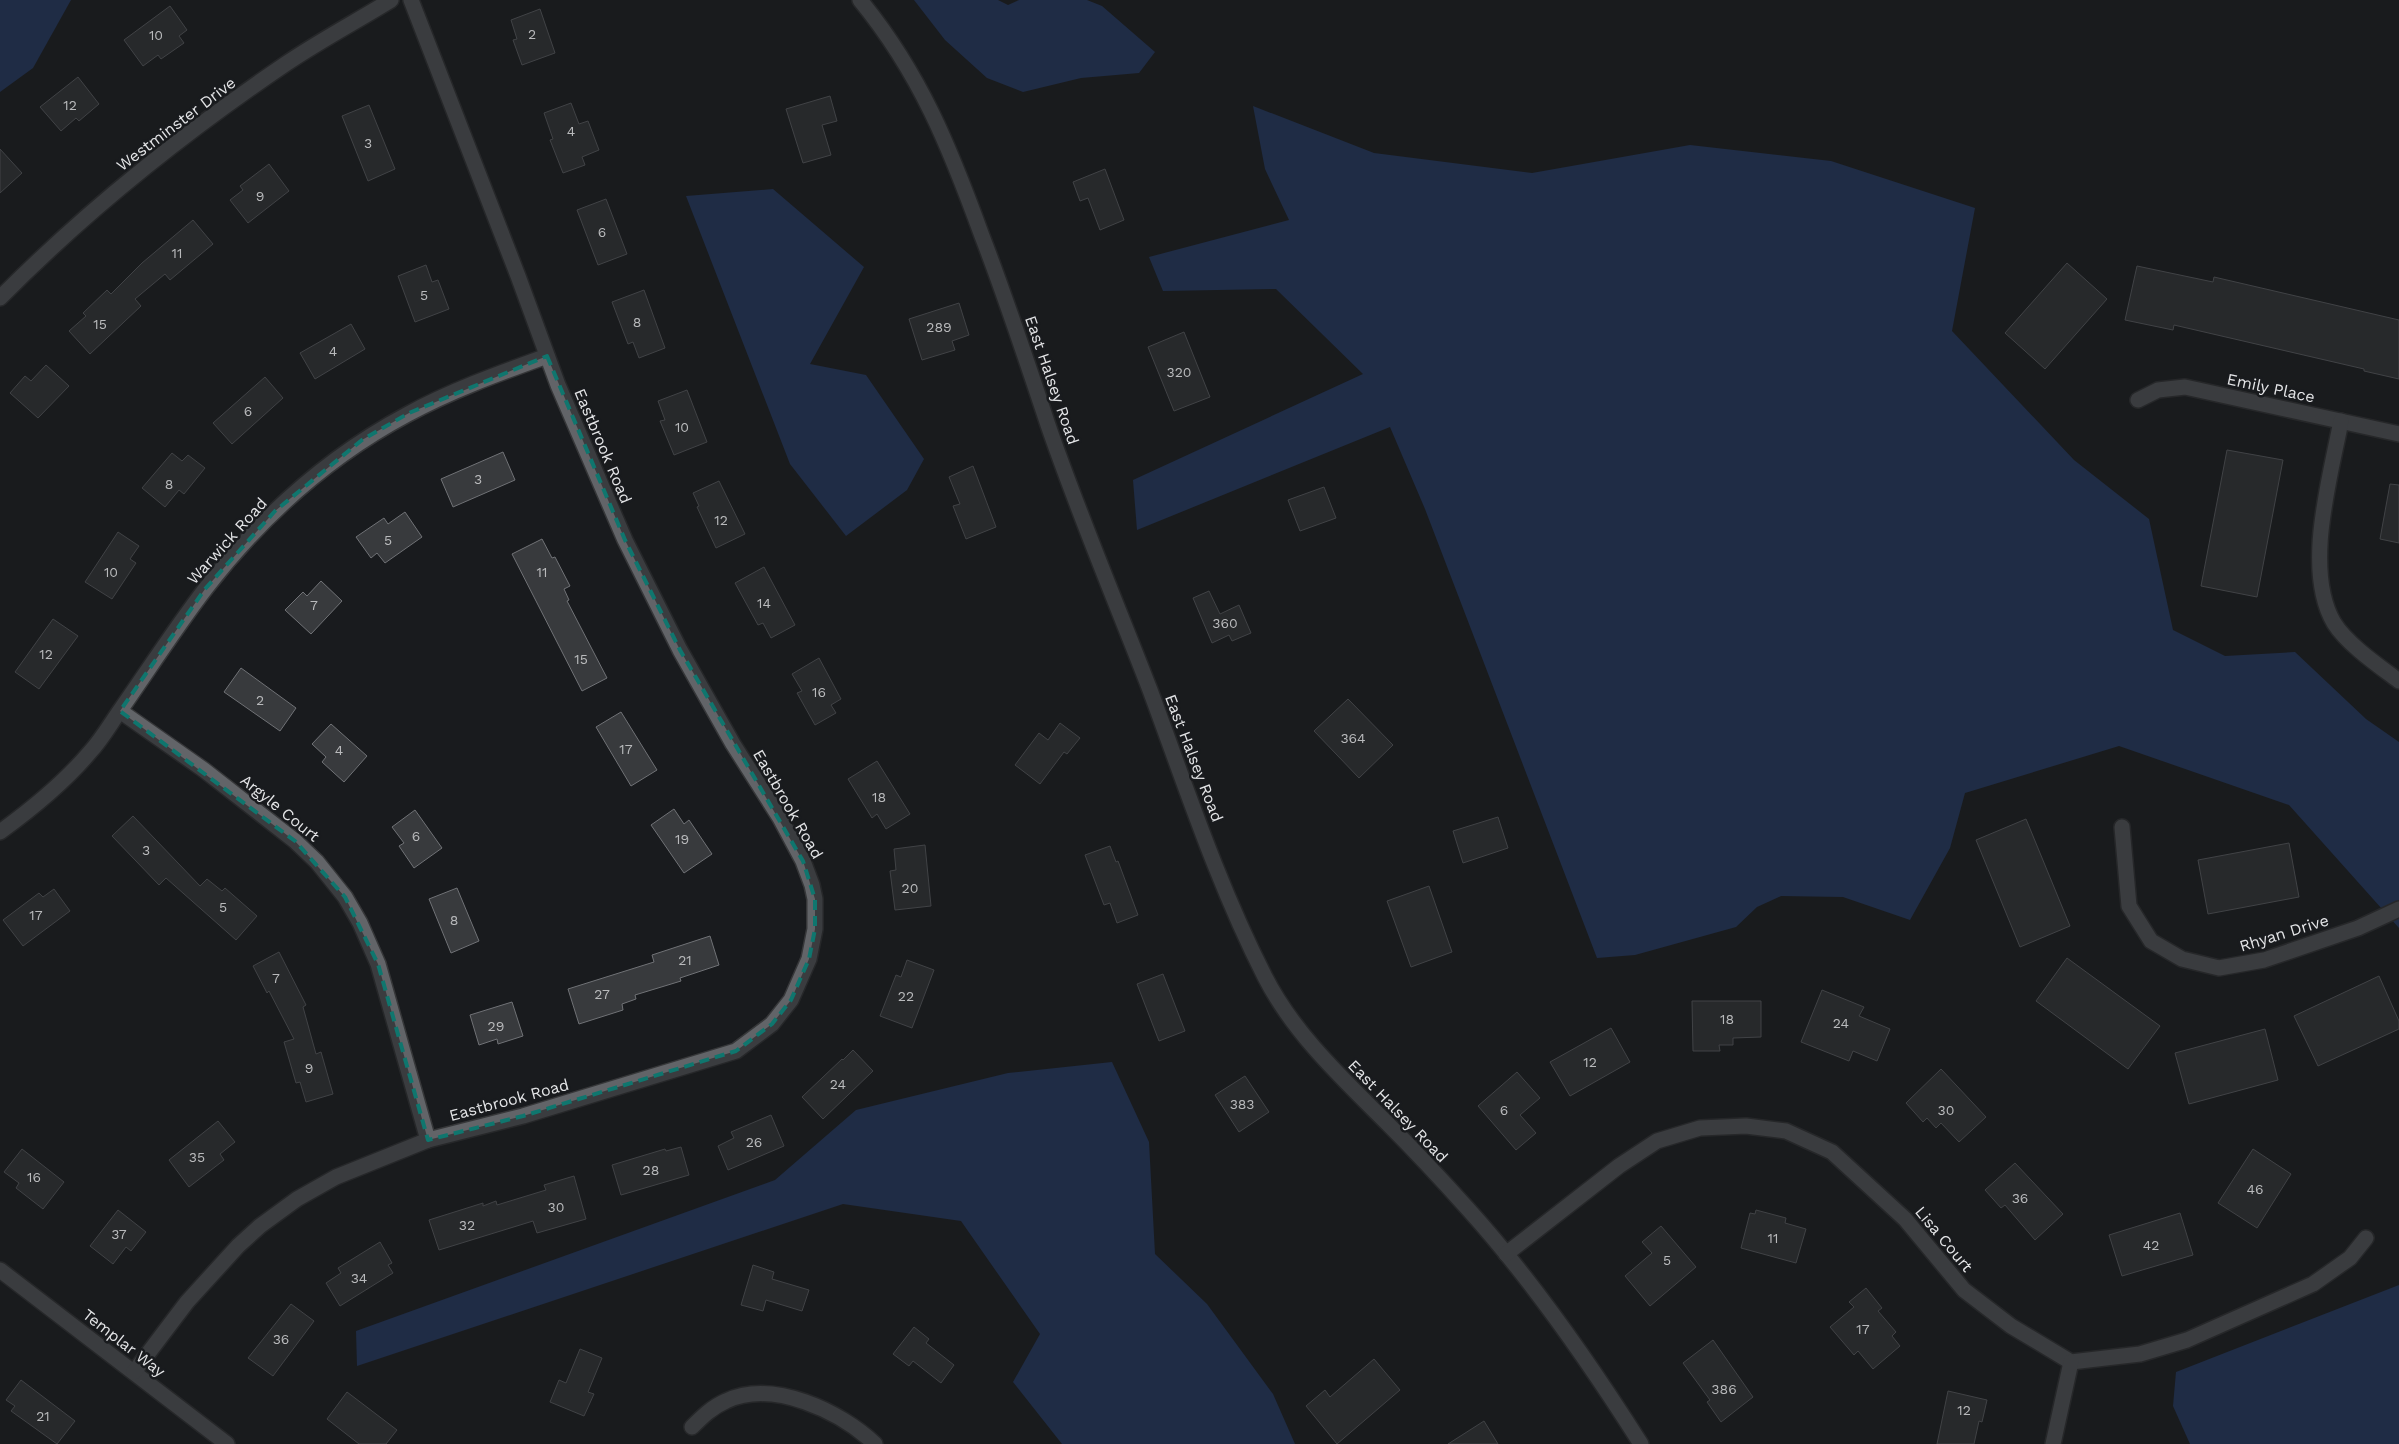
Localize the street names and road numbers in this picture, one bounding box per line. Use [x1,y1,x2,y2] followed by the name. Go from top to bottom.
[113,73,239,175] street label: Westminster Drive
[1021,313,1083,447] street label: East Halsey Road
[2225,369,2317,407] street label: Emily Place
[570,386,636,506] street label: Eastbrook Road
[183,494,271,588] street label: Warwick Road
[1161,692,1227,824] street label: East Halsey Road
[749,746,827,862] street label: Eastbrook Road
[237,770,324,846] street label: Argyle Court
[2237,910,2331,956] street label: Rhyan Drive
[1344,1056,1452,1166] street label: East Halsey Road
[447,1075,571,1125] street label: Eastbrook Road
[1911,1202,1977,1276] street label: Lisa Court
[79,1305,170,1381] street label: Templar Way

